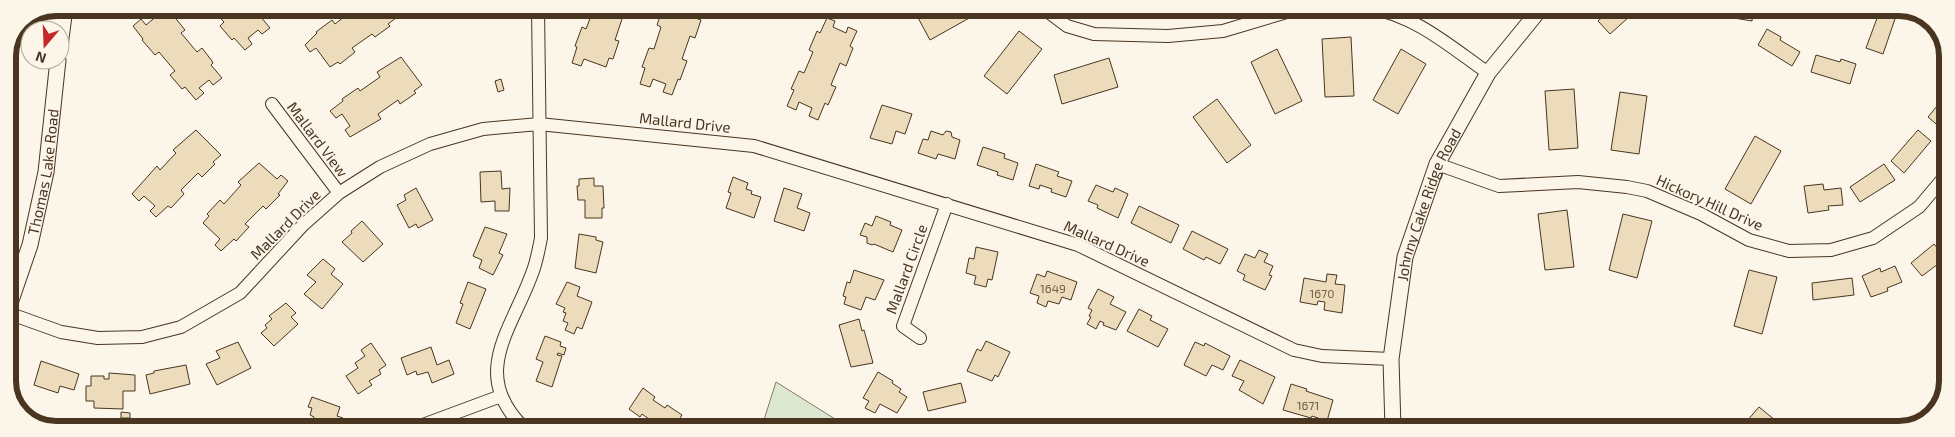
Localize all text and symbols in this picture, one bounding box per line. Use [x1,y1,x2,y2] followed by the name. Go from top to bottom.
[20,20,70,70] north arrow
[33,48,48,67] text: N
[284,98,352,180] street label: Mallard View
[23,108,62,237] street label: Thomas Lake Road
[638,108,732,136] street label: Mallard Drive
[1393,125,1464,282] street label: Johnny Cake Ridge Road
[1654,170,1766,234] street label: Hickory Hill Drive
[246,185,324,263] street label: Mallard Drive
[1061,216,1153,270] street label: Mallard Drive
[881,222,931,316] street label: Mallard Circle
[1040,281,1066,295] house number: 1649
[1309,286,1335,300] house number: 1670
[1297,398,1319,412] house number: 1671

